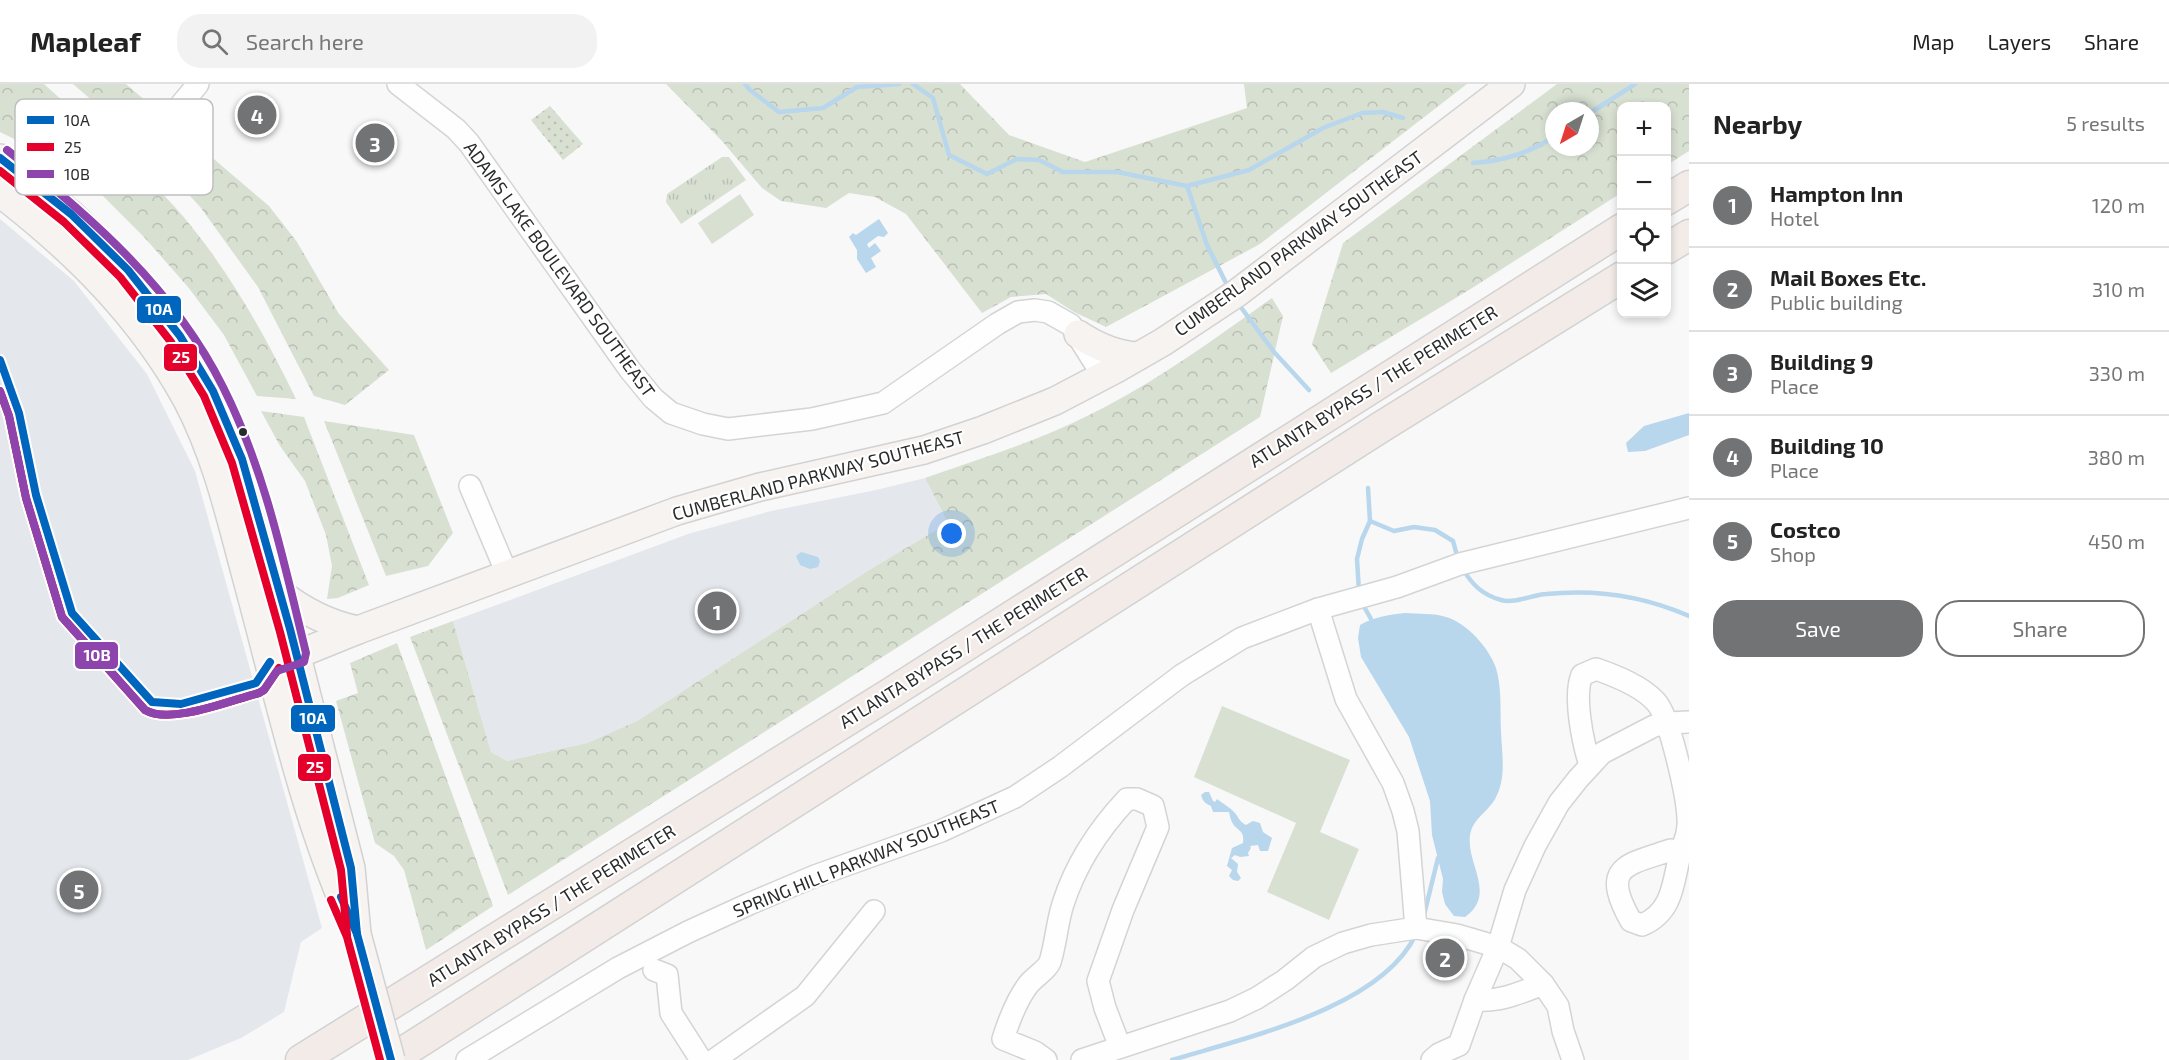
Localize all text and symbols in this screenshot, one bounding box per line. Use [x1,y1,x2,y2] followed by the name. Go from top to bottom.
[177,14,597,68] search box
[30,24,141,58] text: Mapleaf
[198,25,231,58] icon: search
[246,28,364,54] text: Search here
[1912,29,1954,54] text: Map
[1987,29,2051,54] text: Layers
[2084,29,2139,54] text: Share
[238,93,276,138] pin: 4
[15,99,213,195] legend
[1545,102,1599,156] north arrow
[1617,102,1671,318] map controls
[1617,102,1671,156] button: +
[1713,108,1802,139] text: Nearby
[64,110,90,129] text: 10A
[2066,111,2145,135] text: 5 results
[356,120,394,166] pin: 3
[64,137,82,156] text: 25
[460,137,661,402] street label: ADAMS LAKE BOULEVARD SOUTHEAST
[1170,145,1427,341] street label: CUMBERLAND PARKWAY SOUTHEAST
[1617,156,1671,210] button: −
[64,164,90,183] text: 10B
[1770,180,1903,206] text: Hampton Inn
[1728,193,1737,217] text: 1
[2092,193,2145,217] text: 120 m
[1770,206,1819,230] text: Hotel
[1617,210,1671,264] button: locate
[1617,264,1671,318] button: layers
[1770,264,1926,290] text: Mail Boxes Etc.
[1727,277,1738,301] text: 2
[2092,277,2145,301] text: 310 m
[1770,290,1903,314] text: Public building
[136,295,182,324] line badge: 10A
[145,299,173,318] text: 10A
[1245,300,1501,472] street label: ATLANTA BYPASS / THE PERIMETER
[163,343,198,372] line badge: 25
[172,347,190,366] text: 25
[1770,348,1873,374] text: Building 9
[1727,361,1738,385] text: 3
[2089,361,2145,385] text: 330 m
[1770,374,1819,398] text: Place
[670,425,967,525] street label: CUMBERLAND PARKWAY SOUTHEAST
[237,426,249,438] unlabelled marker
[1770,432,1884,458] text: Building 10
[1726,445,1739,469] text: 4
[2088,445,2145,469] text: 380 m
[1770,458,1819,482] text: Place
[1770,516,1841,542] text: Costco
[937,519,966,548] your location
[1727,529,1738,553] text: 5
[2088,529,2145,553] text: 450 m
[1770,542,1816,566] text: Shop
[835,561,1091,733] street label: ATLANTA BYPASS / THE PERIMETER
[698,588,736,634] pin: 1
[1713,600,1923,657] button: Save
[1935,600,2145,657] button: Share
[74,641,119,670] line badge: 10B
[83,645,111,664] text: 10B
[290,704,336,733] line badge: 10A
[299,708,327,727] text: 10A
[297,753,332,782] line badge: 25
[306,757,324,776] text: 25
[730,794,1003,922] street label: SPRING HILL PARKWAY SOUTHEAST
[423,819,679,991] street label: ATLANTA BYPASS / THE PERIMETER
[60,868,98,912] pin: 5
[1426,936,1464,980] pin: 2

